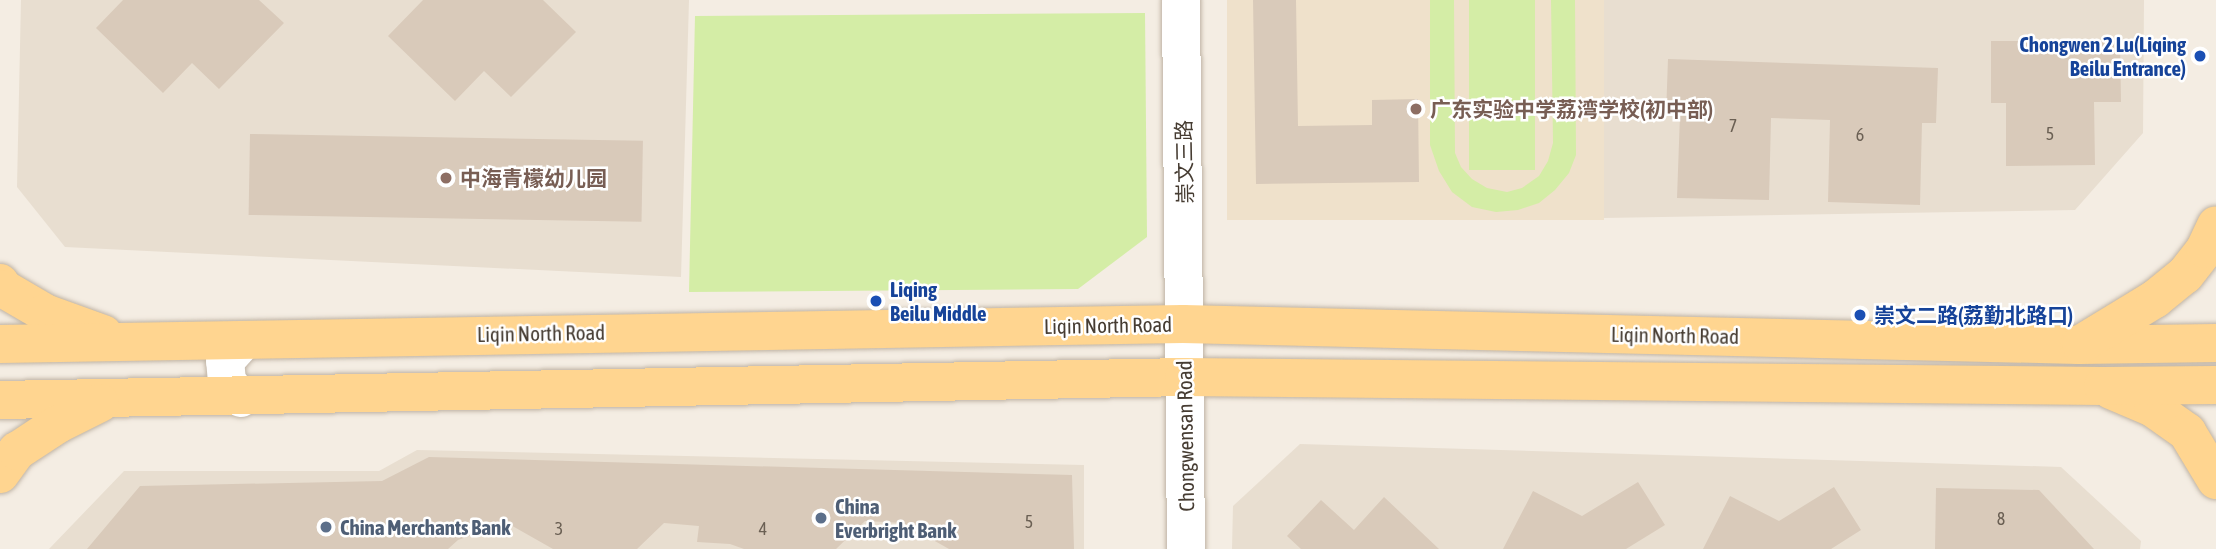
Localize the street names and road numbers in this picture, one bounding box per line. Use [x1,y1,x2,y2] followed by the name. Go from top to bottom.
[1171,120,1197,204] street label: 崇文三路
[1044,311,1172,339] street label: Liqin North Road
[477,319,605,347] street label: Liqin North Road
[1611,321,1739,349] street label: Liqin North Road
[1171,360,1199,512] street label: Chongwensan Road

